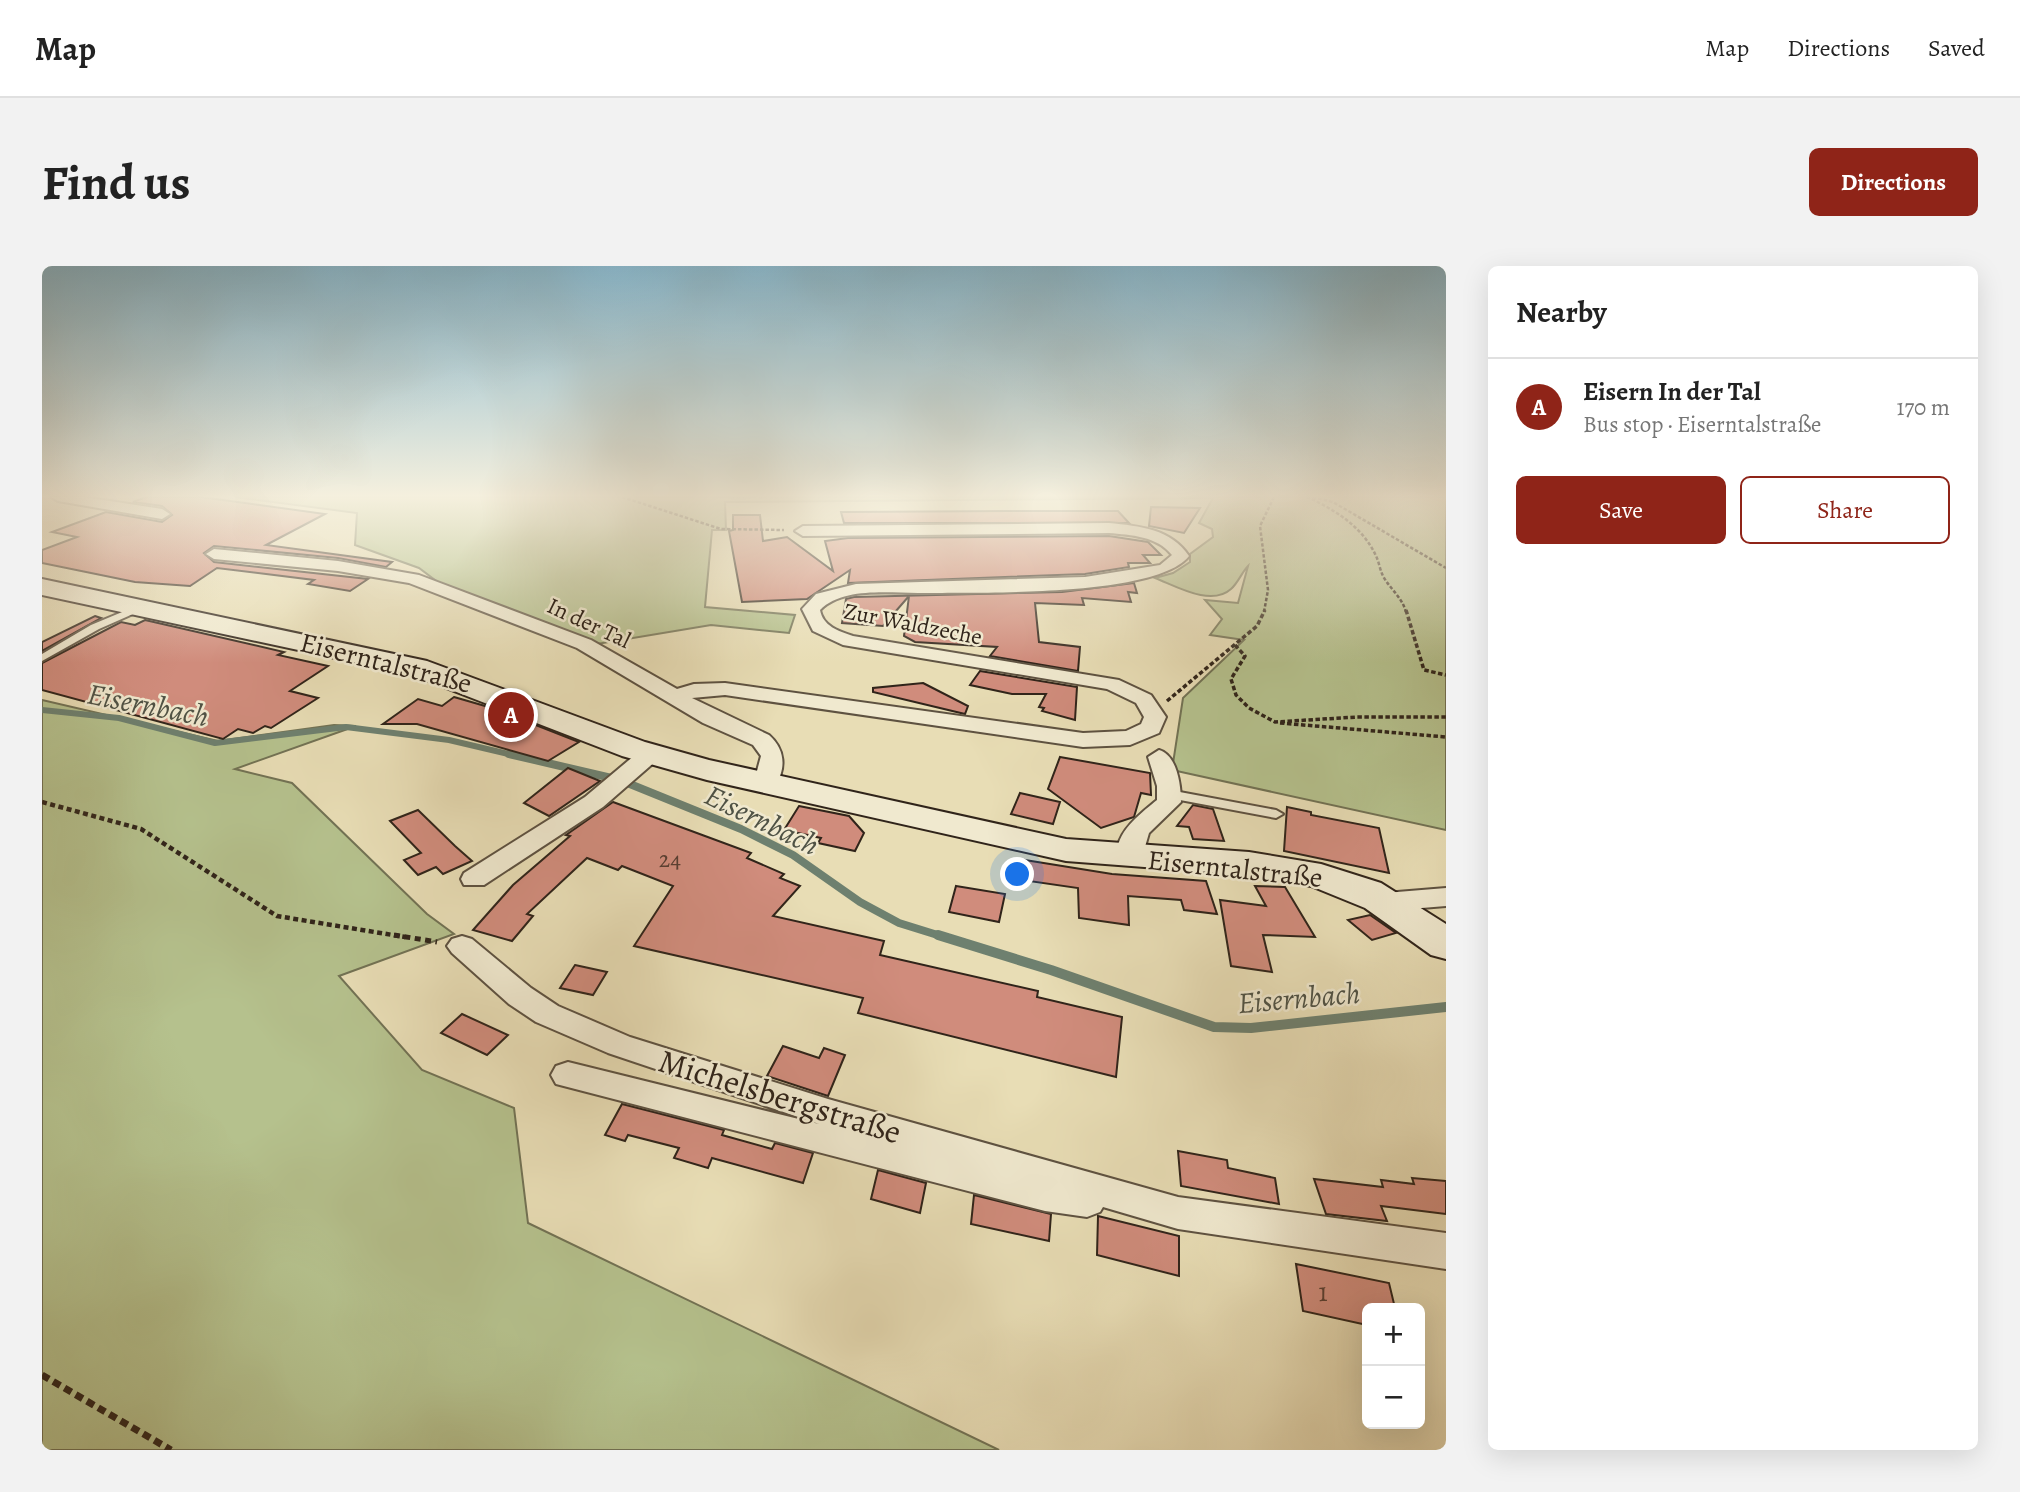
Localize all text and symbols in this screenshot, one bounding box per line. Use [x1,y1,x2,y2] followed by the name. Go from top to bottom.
[35,26,96,71] text: Map
[1705,32,1749,64] text: Map
[1787,32,1890,64] text: Directions
[1928,32,1985,64] text: Saved
[1809,148,1978,216] button: Directions
[42,149,190,216] text: Find us
[1516,292,1607,332] text: Nearby
[1583,374,1761,409] text: Eisern In der Tal
[1532,392,1546,423] text: A
[1897,392,1950,423] text: 170 m
[1583,409,1821,440] text: Bus stop · Eiserntalstraße
[1516,476,1726,544] button: Save
[1740,476,1950,544] button: Share
[542,590,636,656] street label: In der Tal
[841,595,985,653] street label: Zur Waldzeche
[296,623,476,703] street label: Eiserntalstraße
[84,674,212,736] water label: Eisernbach
[488,689,534,741] pin: A
[698,775,826,865] water label: Eisernbach
[1146,841,1324,897] street label: Eiserntalstraße
[659,843,681,875] house number: 24
[1000,857,1034,891] your location
[1236,973,1362,1023] water label: Eisernbach
[653,1038,907,1154] street label: Michelsbergstraße
[1318,1273,1328,1311] house number: 1
[1362,1303,1425,1429] map controls
[1362,1303,1425,1366] button: +
[1362,1366,1425,1429] button: −

